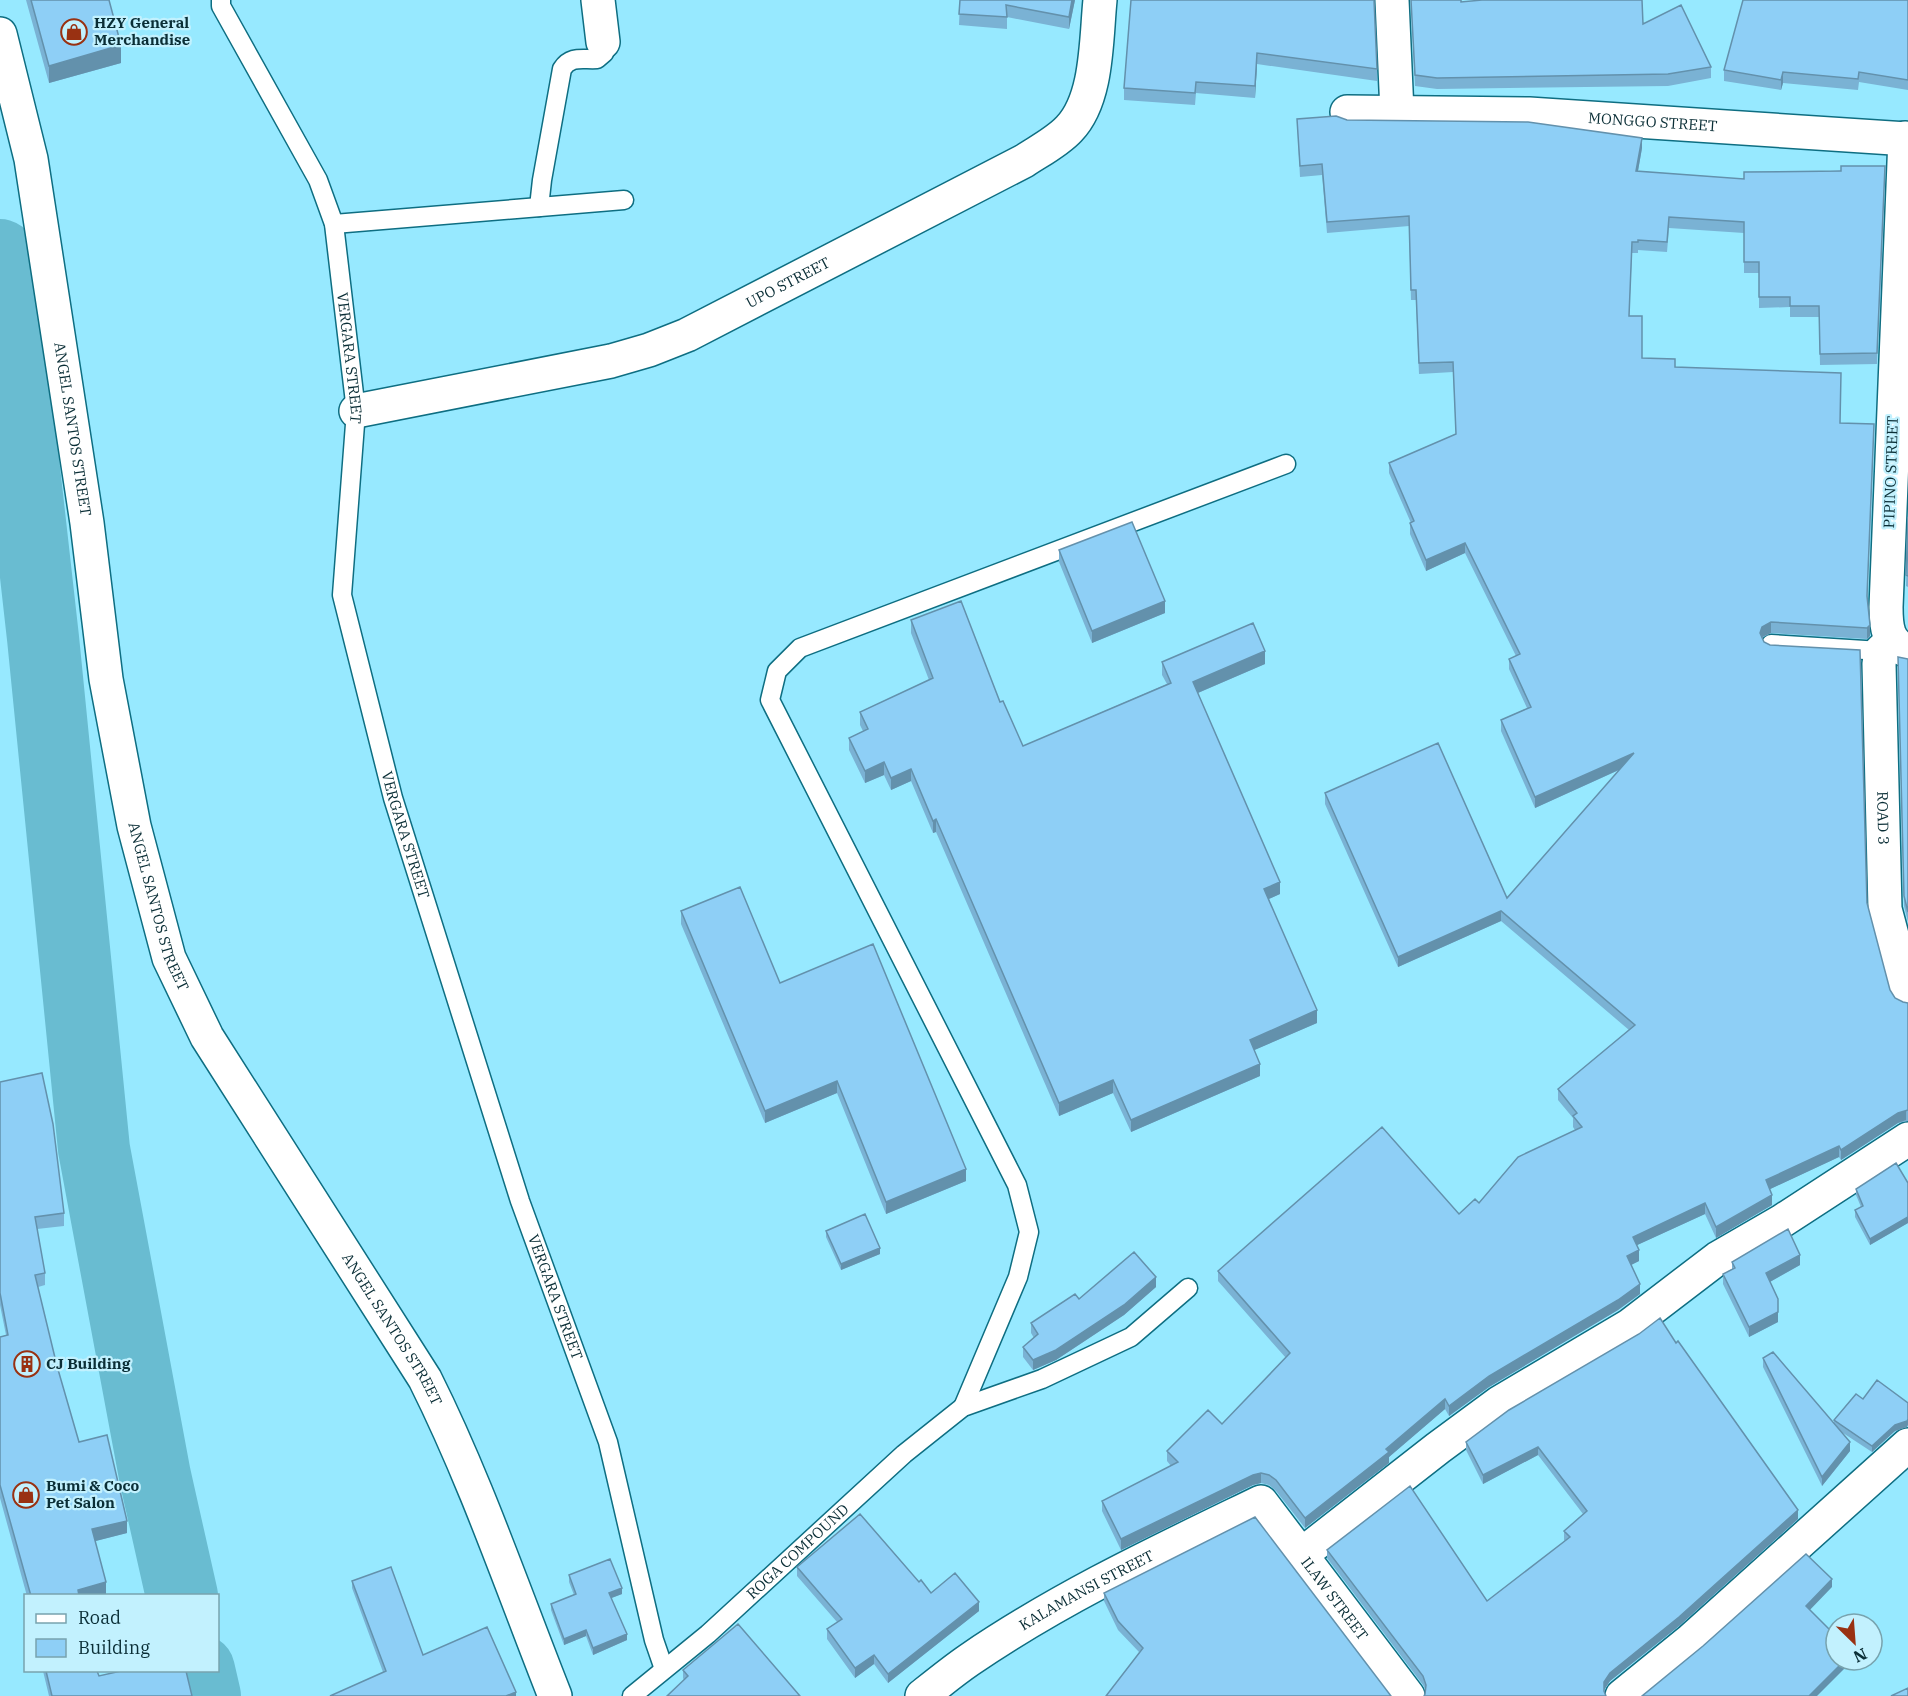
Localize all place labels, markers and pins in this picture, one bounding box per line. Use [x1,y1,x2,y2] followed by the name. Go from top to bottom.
[94,13,190,49] place label: HZY General Merchandise
[59,17,89,47] shop icon: HZY General Merchandise
[12,1349,42,1379] building icon: CJ Building
[46,1354,131,1373] place label: CJ Building
[46,1476,140,1512] place label: Bumi & Coco Pet Salon
[11,1480,41,1510] shop icon: Bumi & Coco Pet Salon

